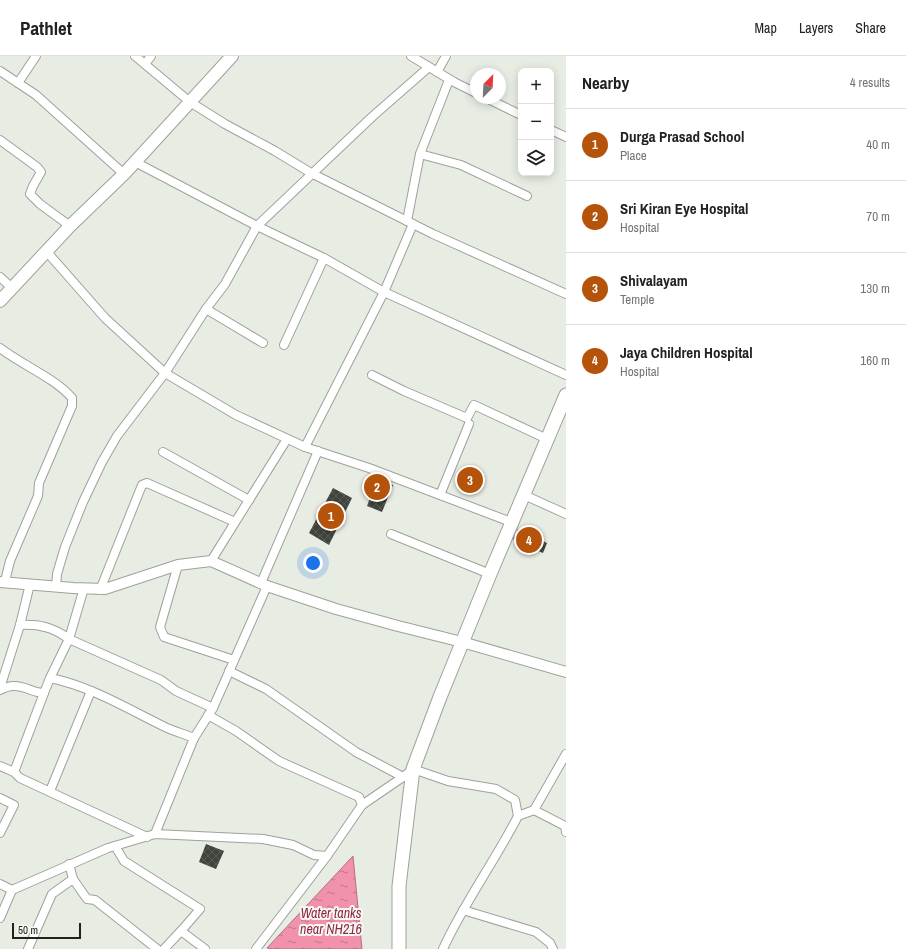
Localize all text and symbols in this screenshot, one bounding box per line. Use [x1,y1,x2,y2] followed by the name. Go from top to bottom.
[20,15,72,41] text: Pathlet
[755,19,777,37] text: Map
[799,19,833,37] text: Layers
[855,19,886,37] text: Share
[470,68,506,104] north arrow
[518,68,554,176] map controls
[518,68,554,104] button: +
[582,71,629,94] text: Nearby
[850,74,890,91] text: 4 results
[518,104,554,140] button: −
[620,126,744,147] text: Durga Prasad School
[592,136,598,153] text: 1
[866,136,890,153] text: 40 m
[518,140,554,176] button: layers
[620,147,647,164] text: Place
[620,198,749,219] text: Sri Kiran Eye Hospital
[592,208,598,225] text: 2
[866,208,890,225] text: 70 m
[620,219,659,236] text: Hospital
[620,270,688,291] text: Shivalayam
[592,280,598,297] text: 3
[860,280,890,297] text: 130 m
[620,291,654,308] text: Temple
[620,342,753,363] text: Jaya Children Hospital
[592,352,598,369] text: 4
[860,352,890,369] text: 160 m
[620,363,659,380] text: Hospital
[457,465,483,495] pin: 3
[364,472,390,502] pin: 2
[318,501,344,531] pin: 1
[516,525,542,555] pin: 4
[303,553,323,573] your location
[300,904,363,938] water label: Water tanks near NH216
[12,921,81,940] scale bar
[18,923,38,937] text: 50 m

